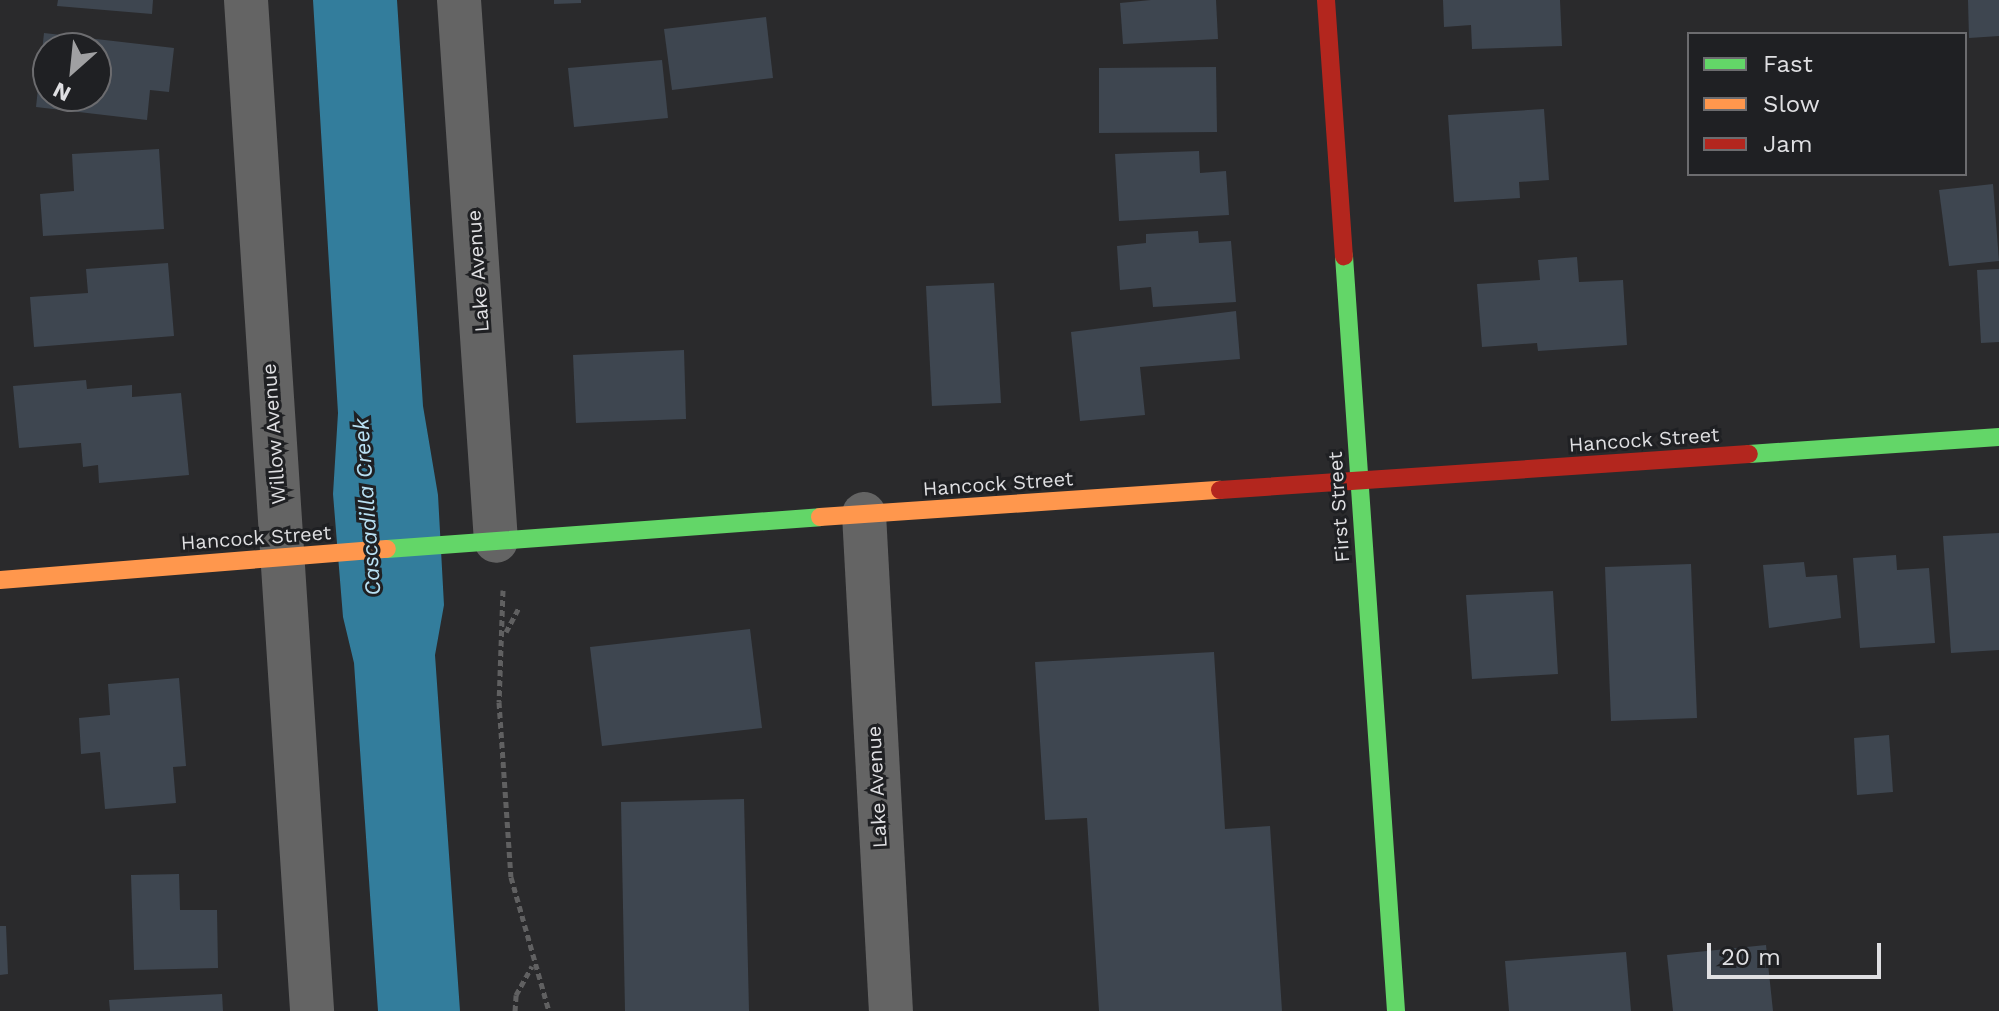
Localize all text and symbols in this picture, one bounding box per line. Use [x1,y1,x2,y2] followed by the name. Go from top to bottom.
[32,32,112,112] north arrow
[1687,32,1967,176] legend
[1763,50,1813,78] text: Fast
[49,77,75,107] text: N
[1763,90,1820,118] text: Slow
[1763,130,1813,158] text: Jam
[462,209,494,333] street label: Lake Avenue
[257,362,291,506] street label: Willow Avenue
[348,417,386,597] water label: Cascadilla Creek
[1568,423,1720,457] street label: Hancock Street
[1323,451,1355,563] street label: First Street
[922,467,1074,501] street label: Hancock Street
[180,521,332,555] street label: Hancock Street
[862,725,892,849] street label: Lake Avenue
[1711,927,1885,977] scale bar
[1721,943,1781,971] text: 20 m

